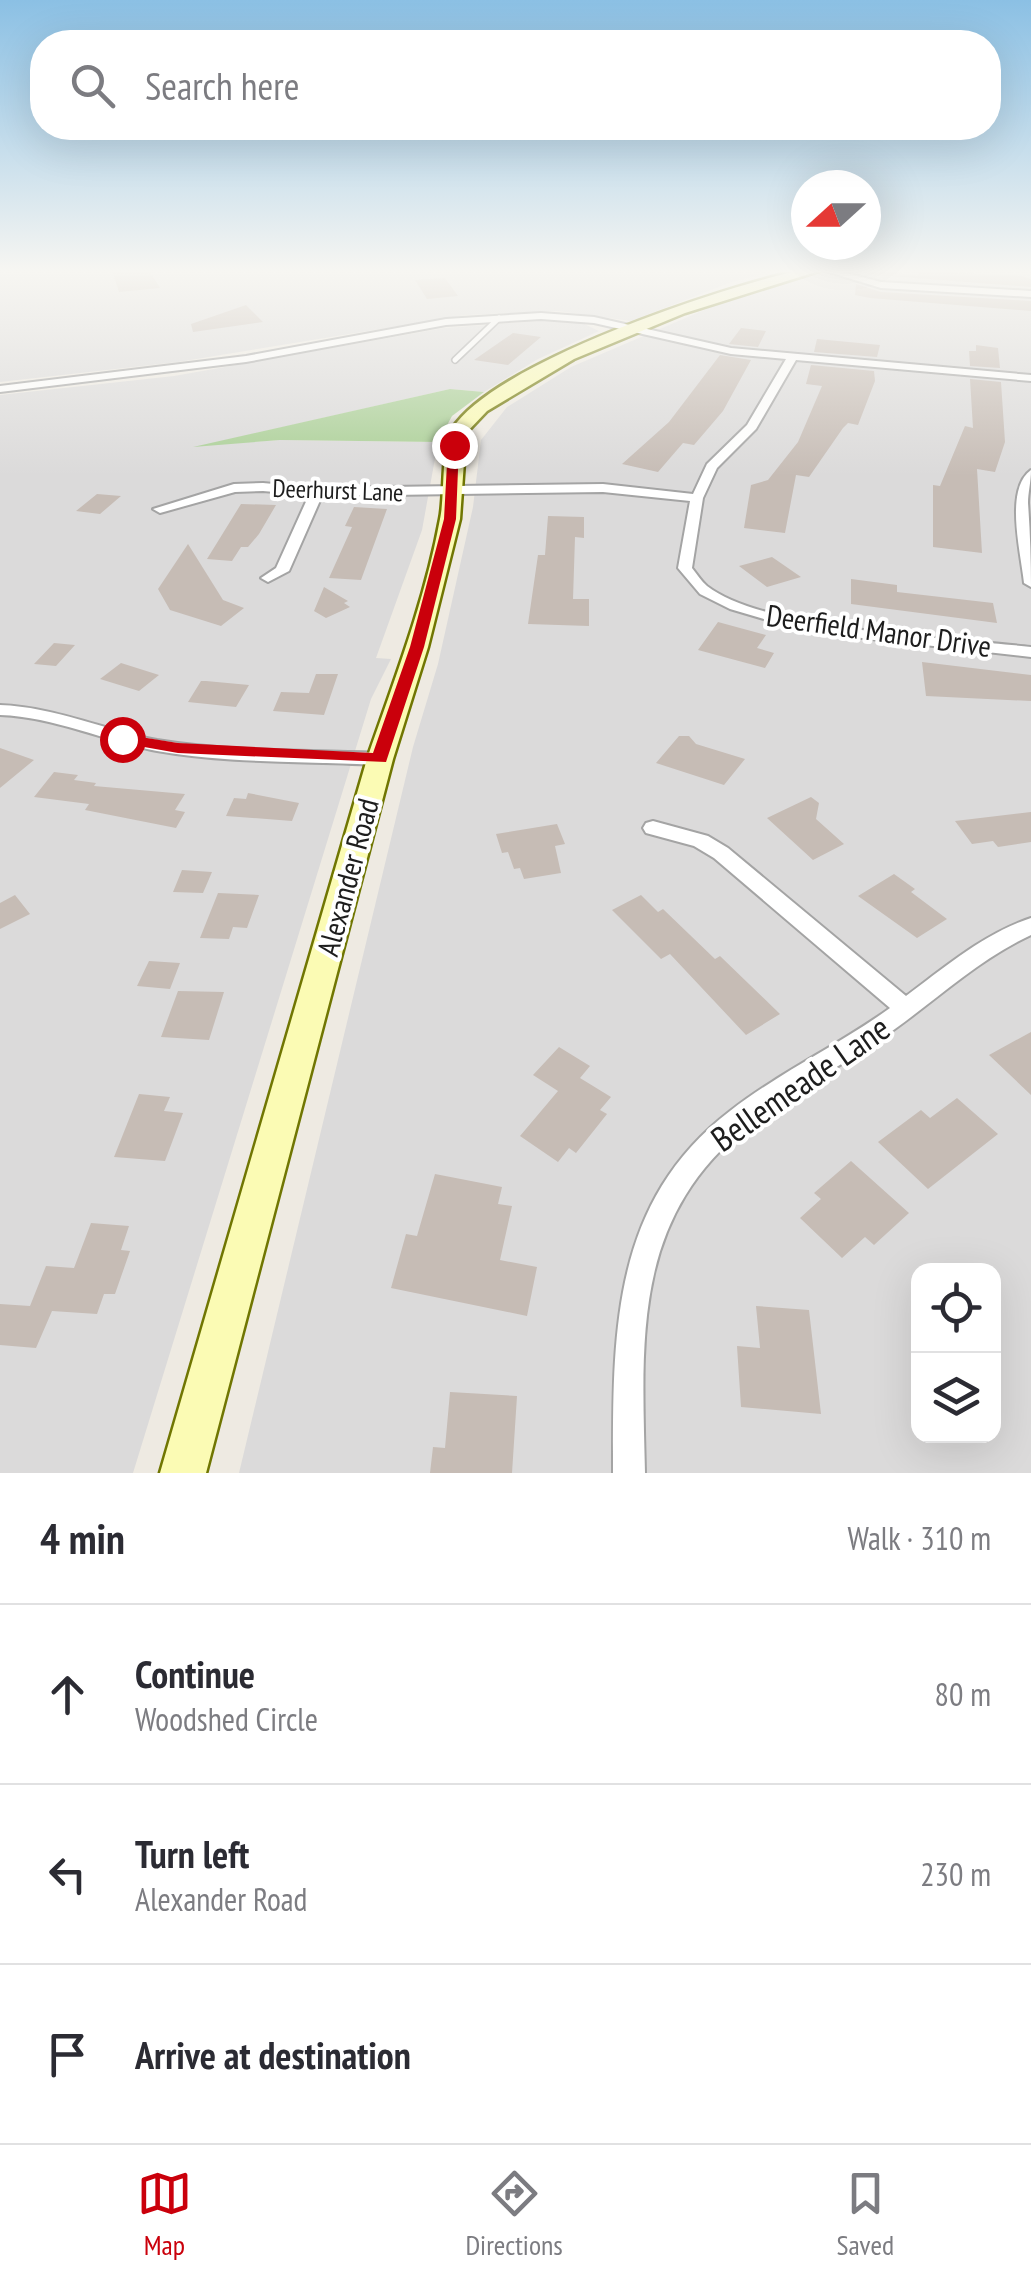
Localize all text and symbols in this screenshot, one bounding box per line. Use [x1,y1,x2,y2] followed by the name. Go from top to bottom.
[30,30,1001,140] search box
[65,58,120,113] icon: search
[145,61,299,110] text: Search here
[791,170,881,260] north arrow
[432,423,478,469] route end
[272,472,404,508] street label: Deerhurst Lane
[764,595,994,665] street label: Deerfield Manor Drive
[100,717,146,763] route start
[307,794,387,960] street label: Alexander Road
[702,1005,898,1161] street label: Bellemeade Lane
[911,1263,1001,1443] map controls
[911,1263,1001,1353] button: locate
[911,1353,1001,1443] button: layers
[40,1511,125,1566] text: 4 min
[847,1517,991,1559] text: Walk · 310 m
[135,1649,255,1698] text: Continue
[40,1667,95,1722] icon: ahead
[935,1673,991,1715] text: 80 m
[135,1698,318,1740] text: Woodshed Circle
[135,1829,249,1878] text: Turn left
[40,1847,95,1902] icon: left
[920,1853,991,1895] text: 230 m
[135,1878,307,1920] text: Alexander Road
[40,2027,95,2082] icon: arrive
[135,2030,411,2079] text: Arrive at destination
[137,2166,192,2263] tab: Map
[465,2166,563,2263] tab: Directions
[836,2166,894,2263] tab: Saved

